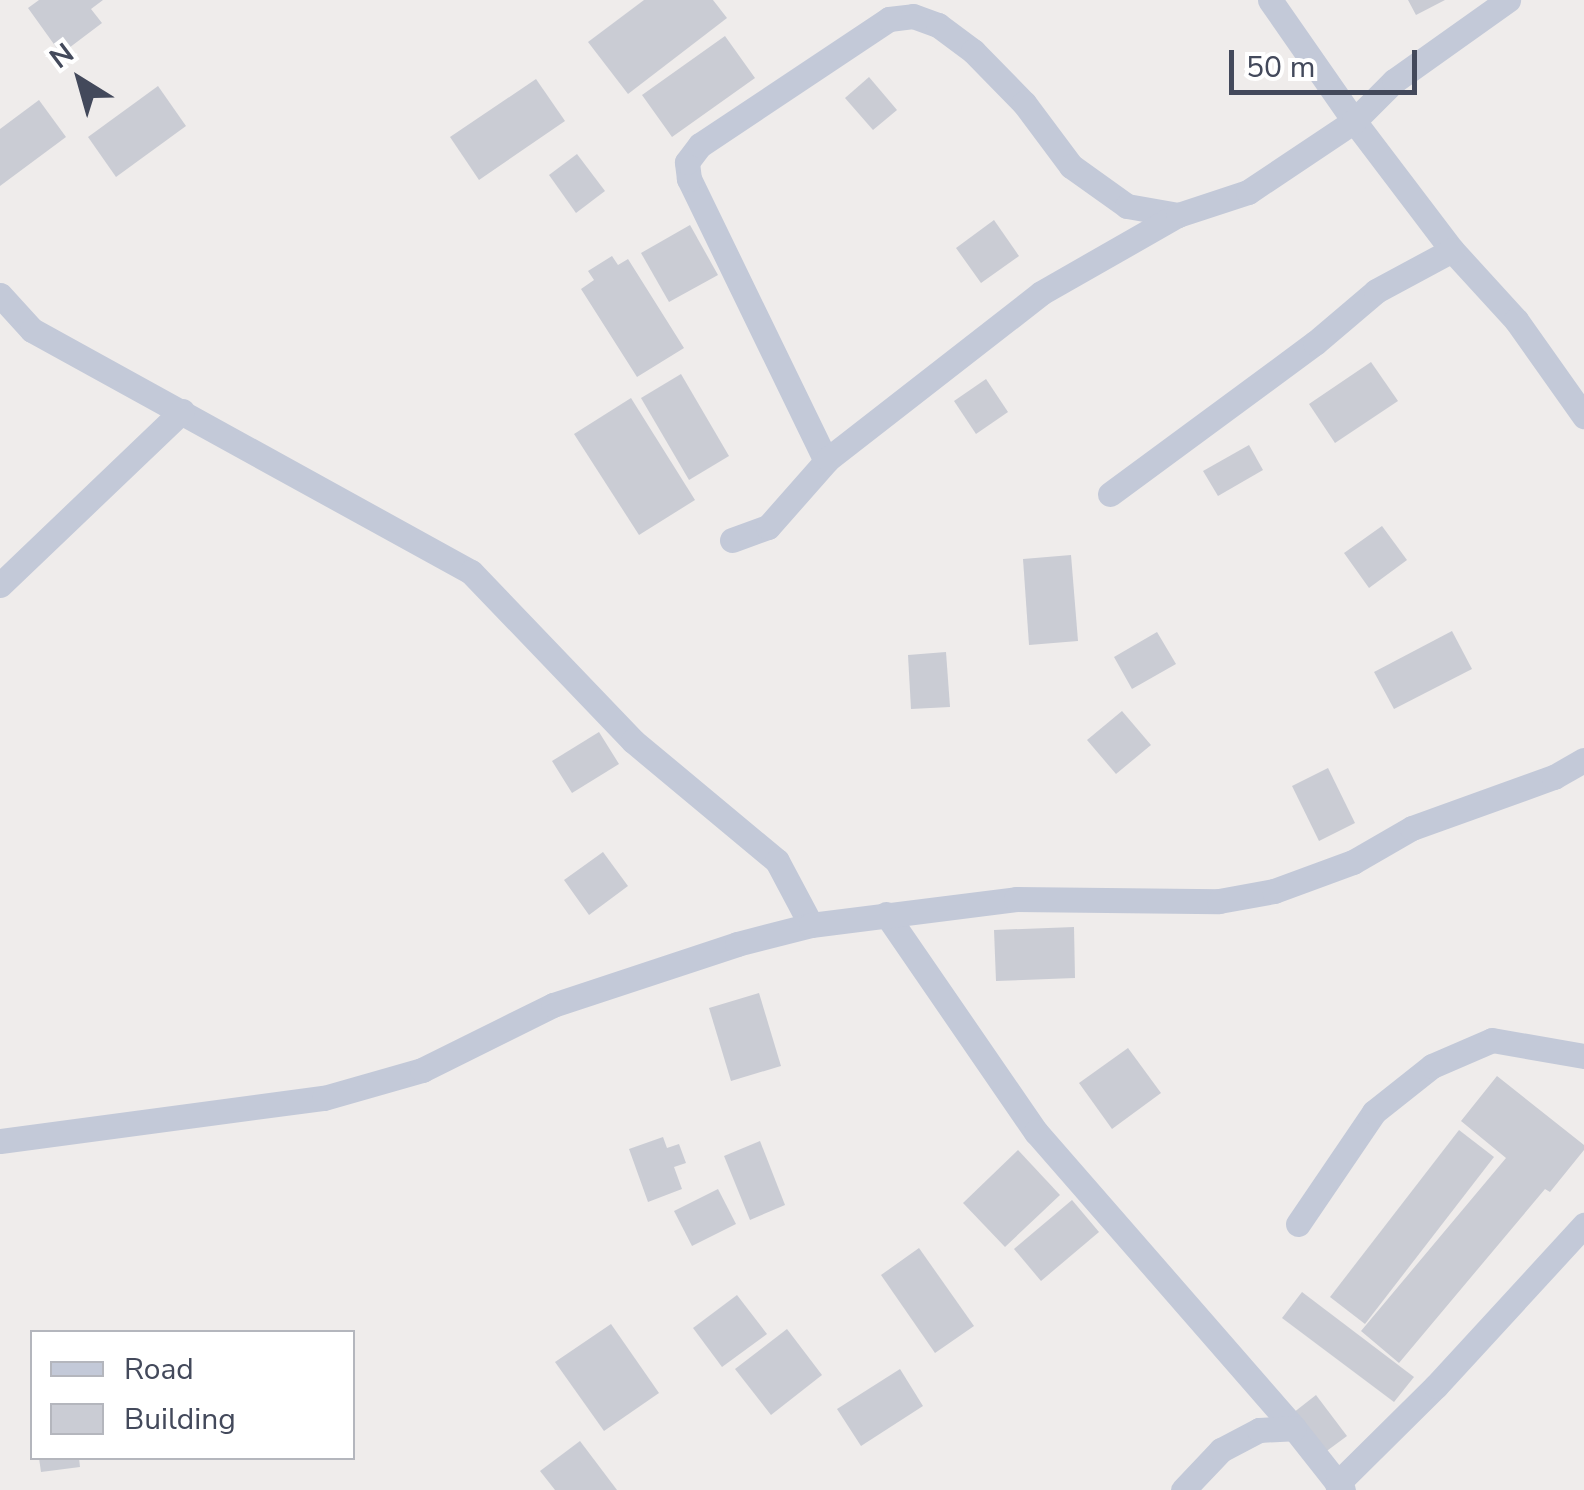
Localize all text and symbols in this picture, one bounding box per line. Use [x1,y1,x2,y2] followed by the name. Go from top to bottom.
[30,30,130,130] north arrow
[1234,30,1422,92] scale bar
[42,35,82,78] text: N
[1246,47,1315,88] text: 50 m
[30,1330,355,1460] legend
[124,1349,194,1390] text: Road
[124,1399,236,1440] text: Building

